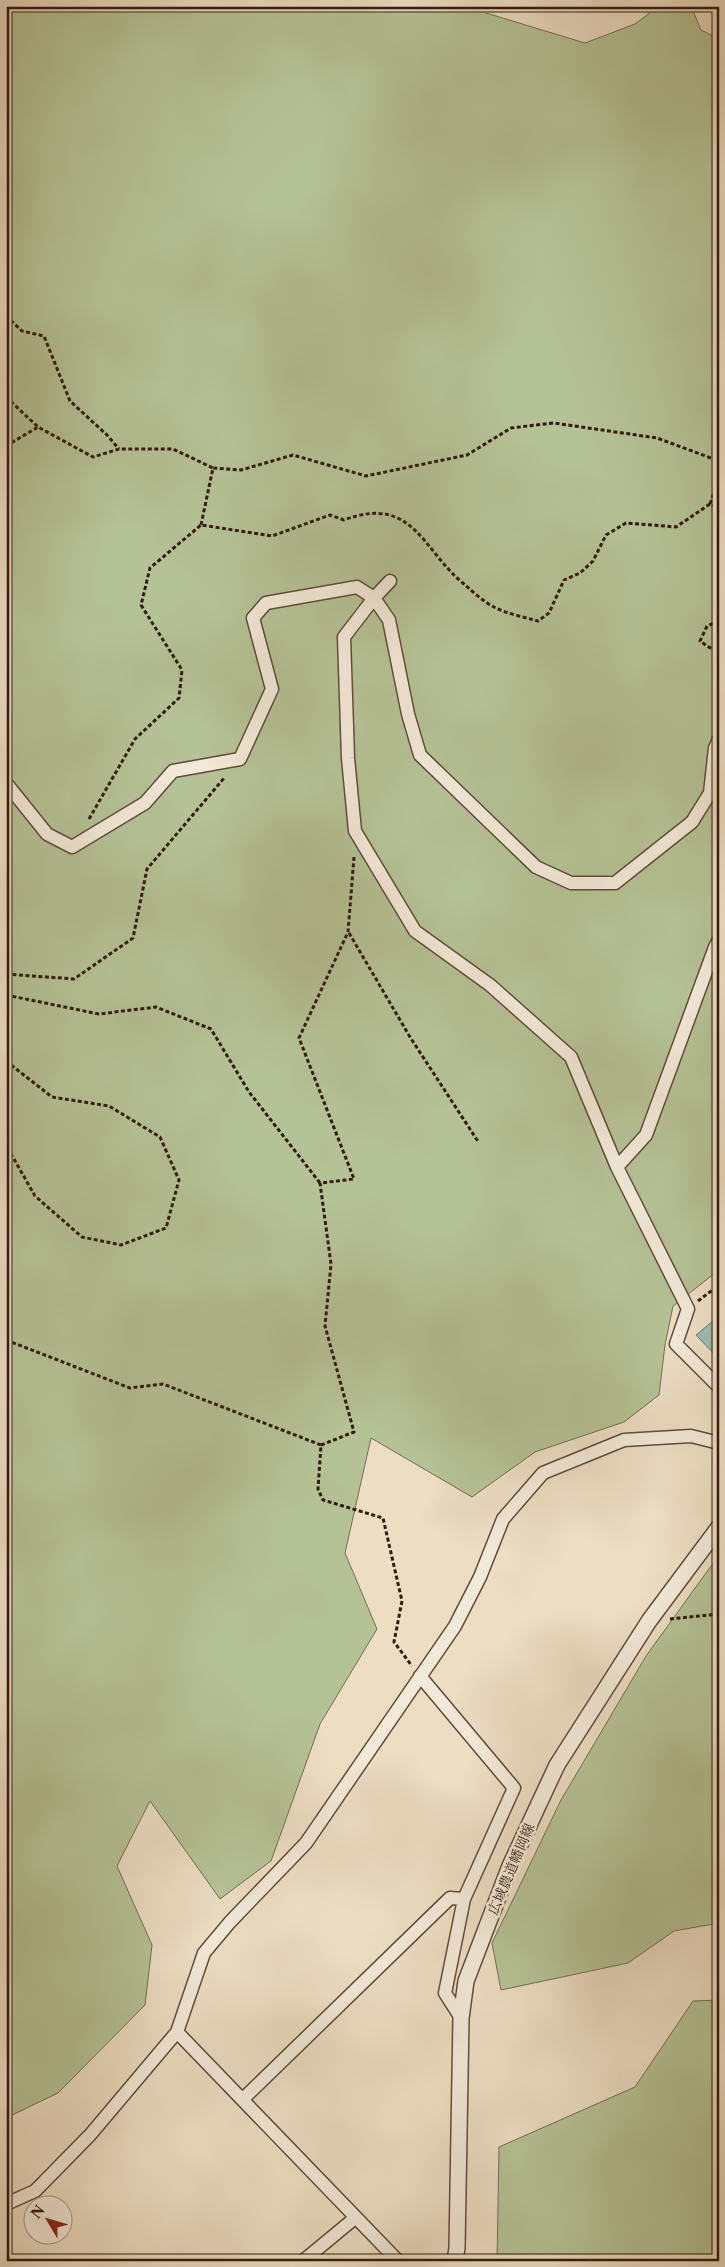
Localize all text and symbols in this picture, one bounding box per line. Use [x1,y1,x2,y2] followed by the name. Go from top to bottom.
[484,1820,538,1918] street label: 広域農道幡岡線
[22,2194,72,2244] north arrow
[27,2202,49,2222] text: N

